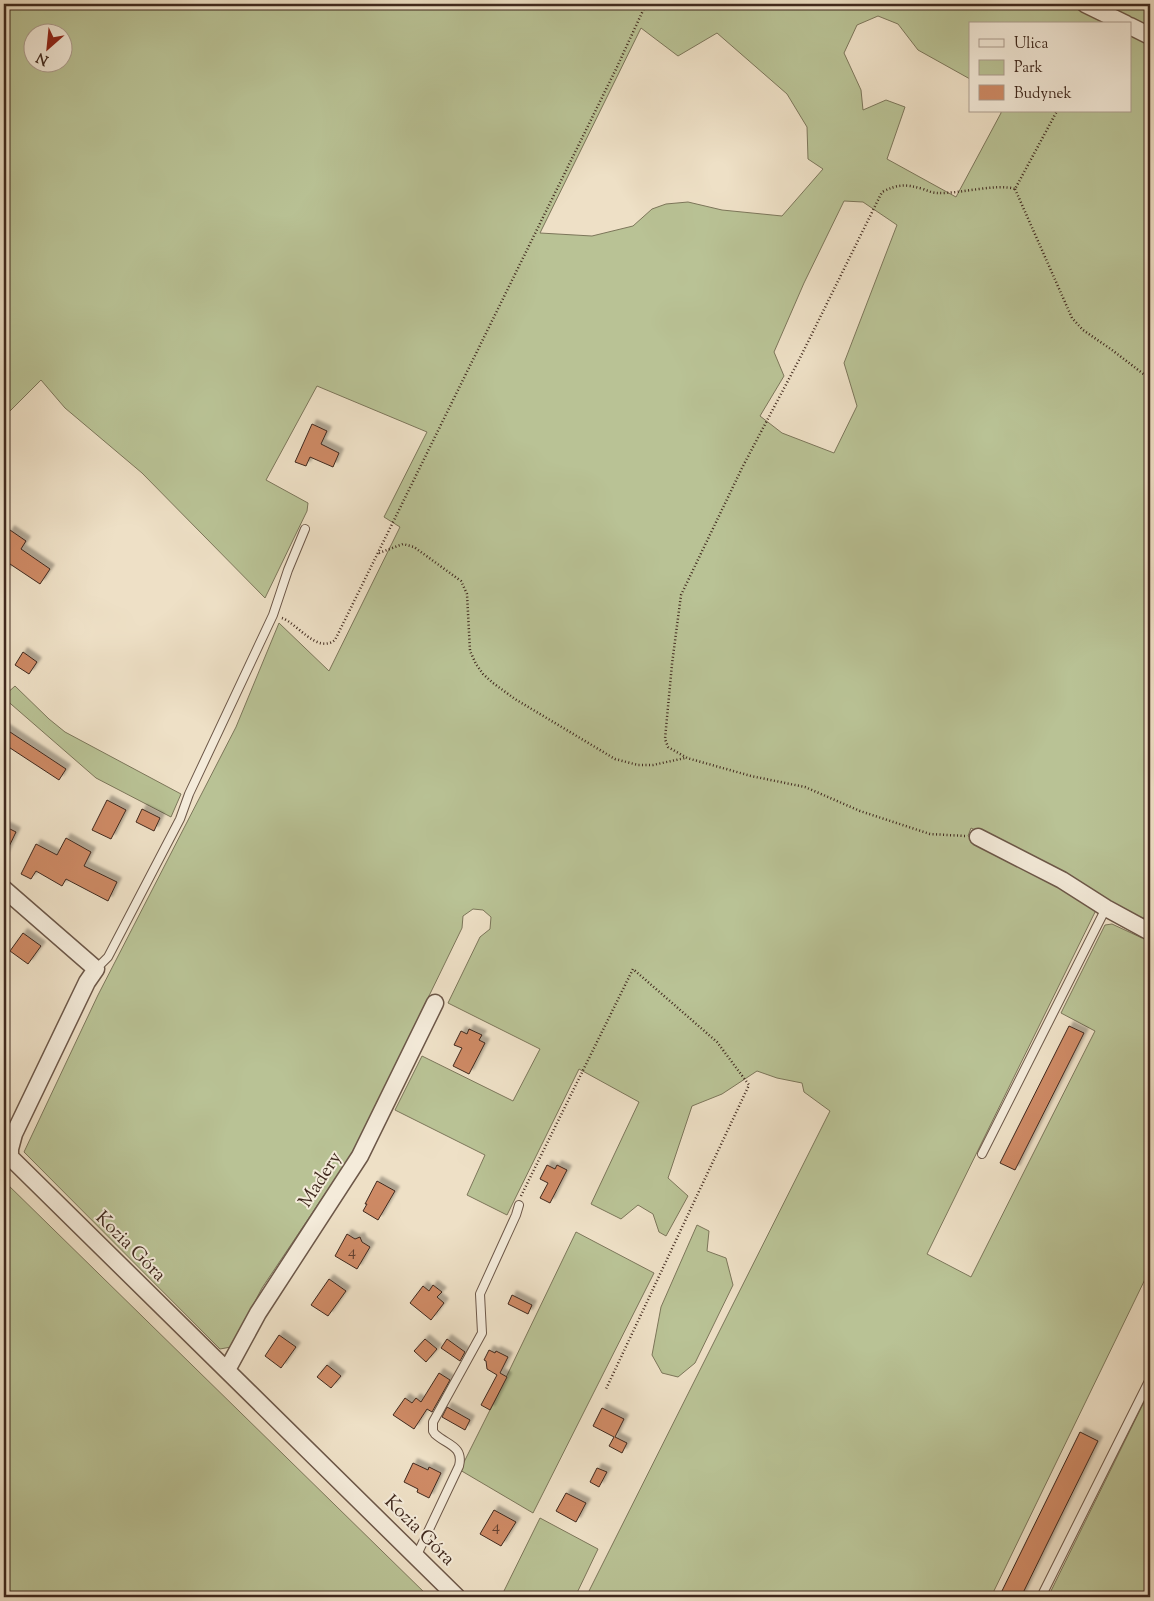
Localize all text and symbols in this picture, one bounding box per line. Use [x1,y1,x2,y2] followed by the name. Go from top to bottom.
[22,22,72,72] north arrow
[969,22,1132,112] legend
[1014,34,1048,55] text: Ulica
[33,46,53,69] text: N
[1014,58,1043,79] text: Park
[1014,84,1072,105] text: Budynek
[293,1146,349,1213] street label: Madery
[88,1205,172,1289] street label: Kozia Góra
[348,1241,356,1264] house number: 4
[377,1489,461,1573] street label: Kozia Góra
[492,1516,500,1539] house number: 4

